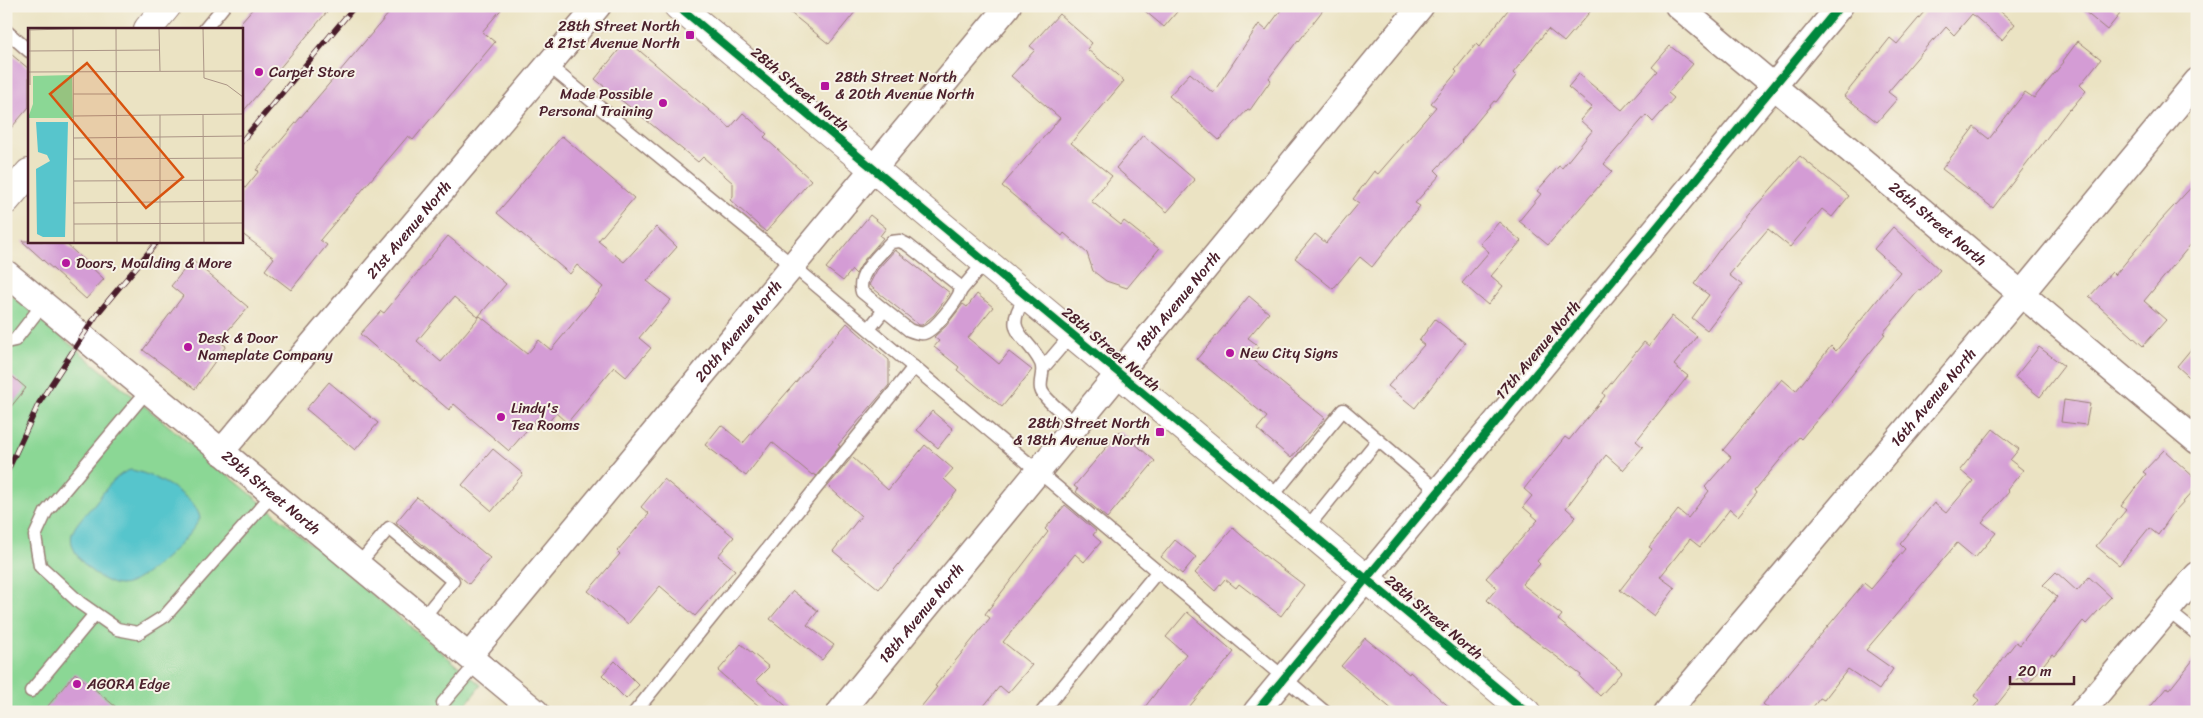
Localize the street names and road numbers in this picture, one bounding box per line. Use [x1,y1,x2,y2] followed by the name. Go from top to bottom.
[745,40,855,138] street label: 28th Street North
[359,175,458,285] street label: 21st Avenue North
[1883,175,1993,273] street label: 26th Street North
[1129,245,1227,357] street label: 18th Avenue North
[688,274,789,388] street label: 20th Avenue North
[1488,294,1588,406] street label: 17th Avenue North
[1056,300,1166,398] street label: 28th Street North
[1884,342,1983,453] street label: 16th Avenue North
[216,443,326,541] street label: 29th Street North
[872,557,971,669] street label: 18th Avenue North
[1379,568,1489,666] street label: 28th Street North

